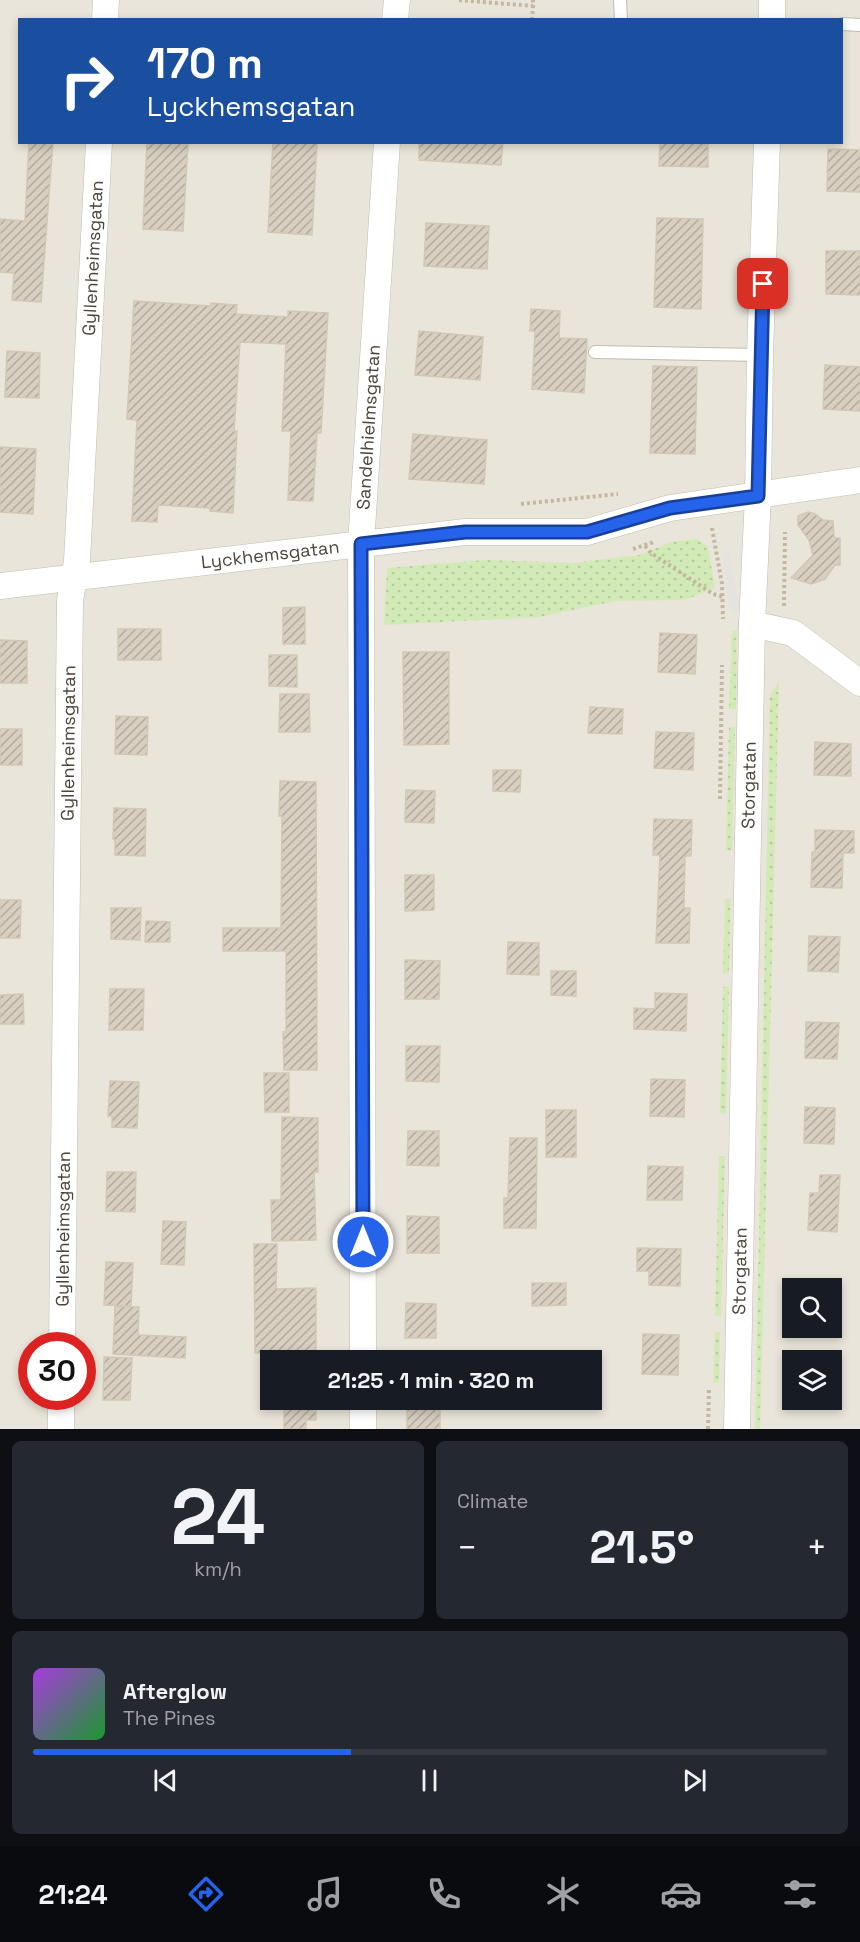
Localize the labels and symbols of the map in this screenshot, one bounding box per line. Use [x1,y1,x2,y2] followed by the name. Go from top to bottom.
[77,180,108,336] street label: Gyllenheimsgatan
[737,258,788,309] pin
[351,344,385,511] street label: Sandelhielmsgatan
[200,535,340,574] street label: Lyckhemsgatan
[56,665,80,821] street label: Gyllenheimsgatan
[736,741,761,829] street label: Storgatan
[50,1151,75,1307] street label: Gyllenheimsgatan
[331,1210,395,1274] position arrow
[727,1227,752,1315] street label: Storgatan
[18,1332,96,1410] speed limit sign: 30

